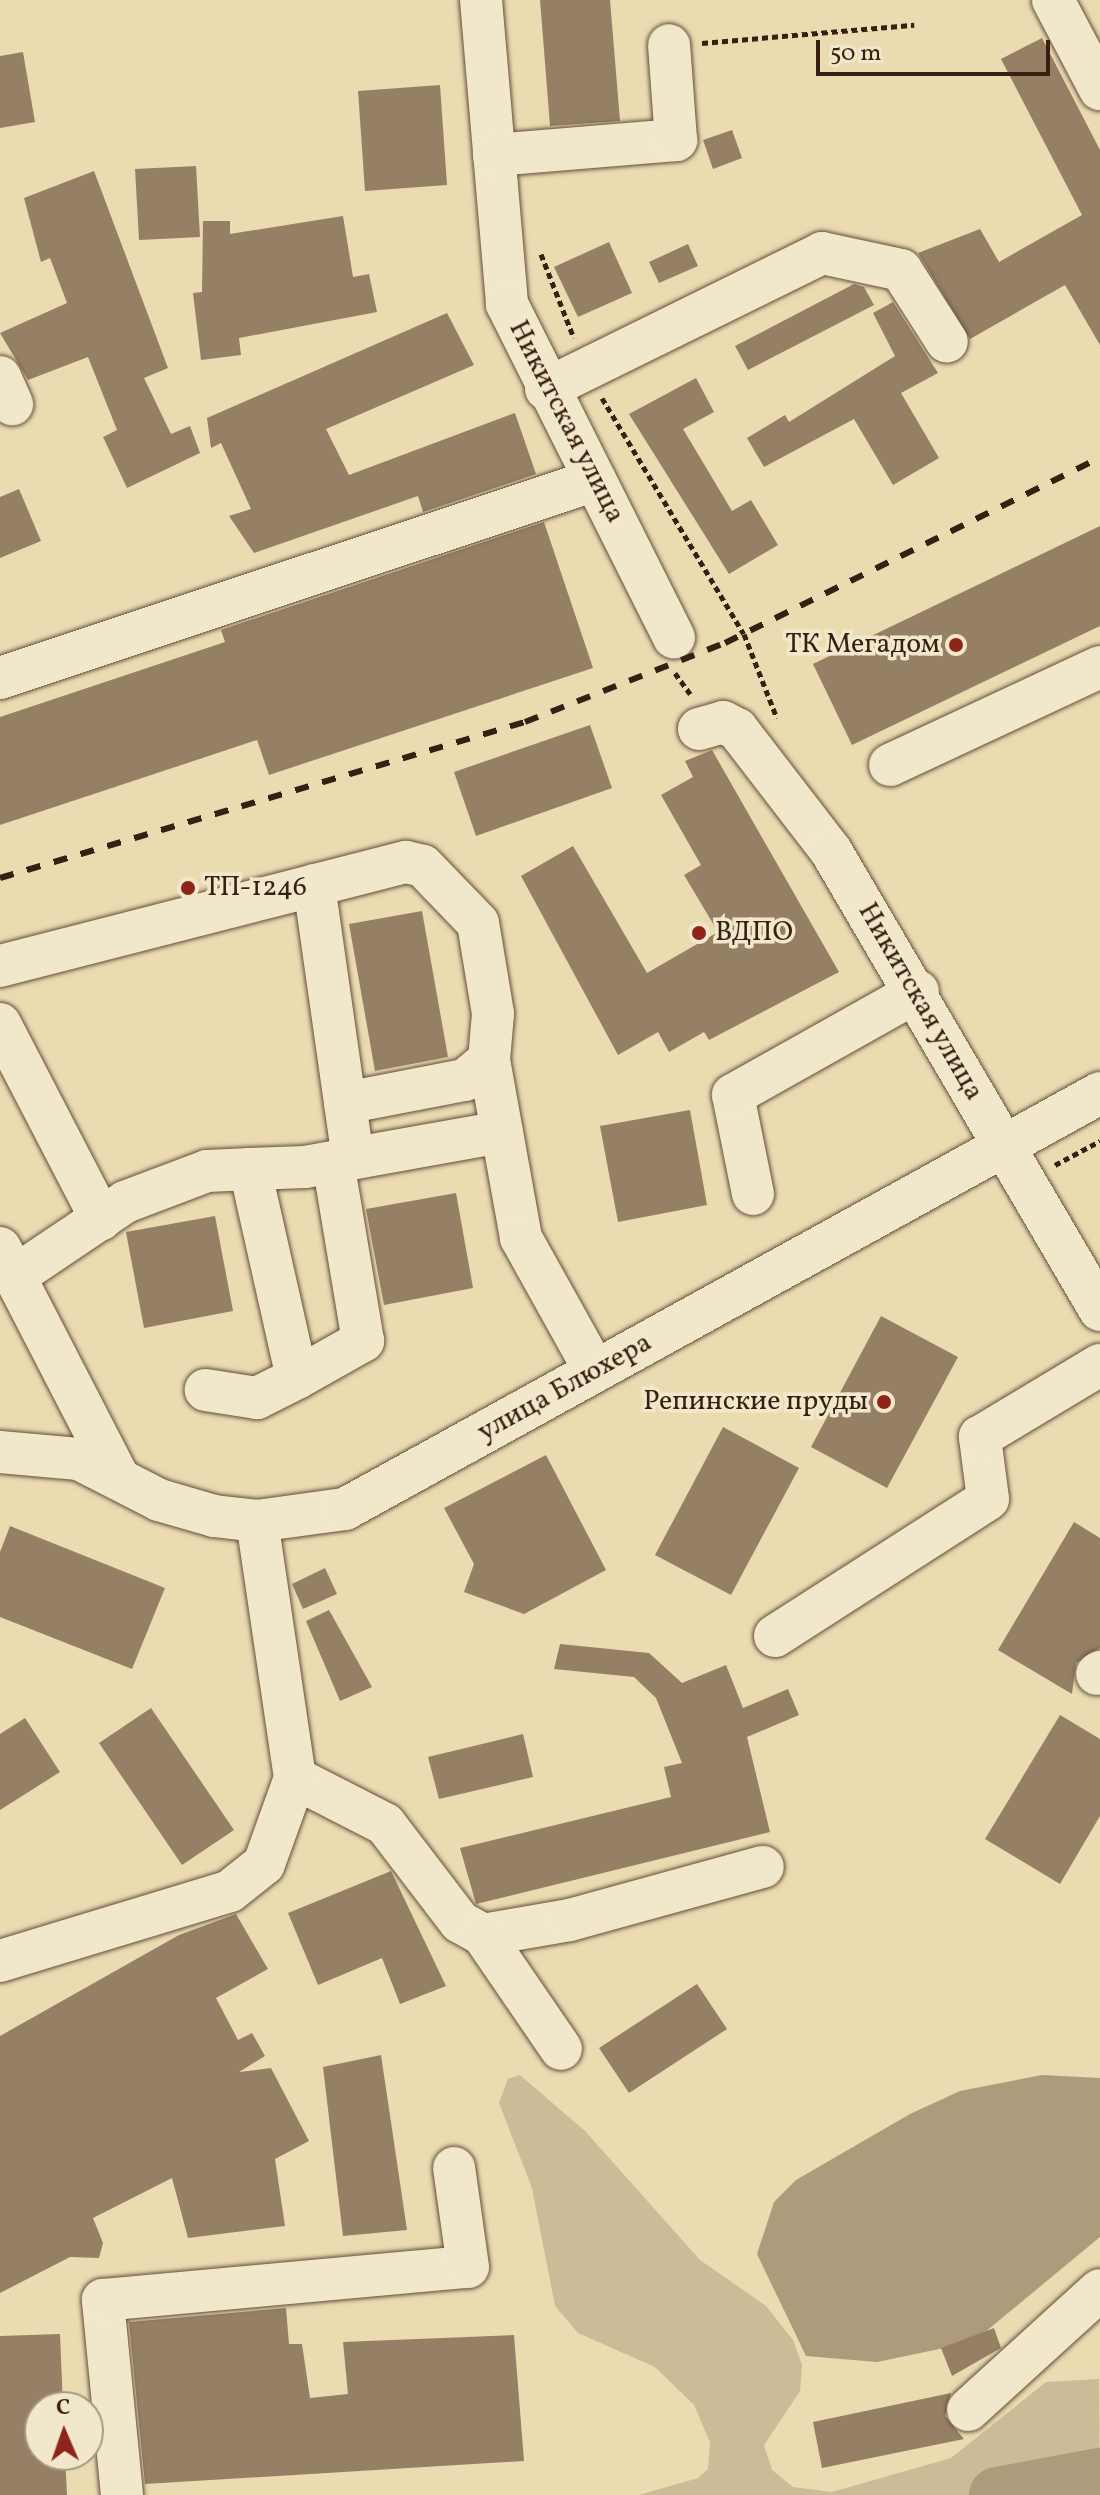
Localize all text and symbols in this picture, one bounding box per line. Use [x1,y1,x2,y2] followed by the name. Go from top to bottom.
[820,24,1054,74] scale bar
[830,37,882,71] text: 50 m
[500,315,632,529] street label: Никитская улица
[785,628,940,662] place label: ТК Мегадом
[947,636,965,654] marker: ТК Мегадом
[204,871,307,905] place label: ТП-1246
[179,879,197,897] marker: ТП-1246
[850,897,990,1107] street label: Никитская улица
[715,916,793,950] place label: ВДПО
[690,924,708,942] marker: ВДПО
[472,1326,658,1450] street label: улица Блюхера
[643,1385,868,1419] place label: Репинские пруды
[875,1393,893,1411] marker: Репинские пруды
[24,2391,104,2471] north arrow
[56,2393,71,2424] text: С

